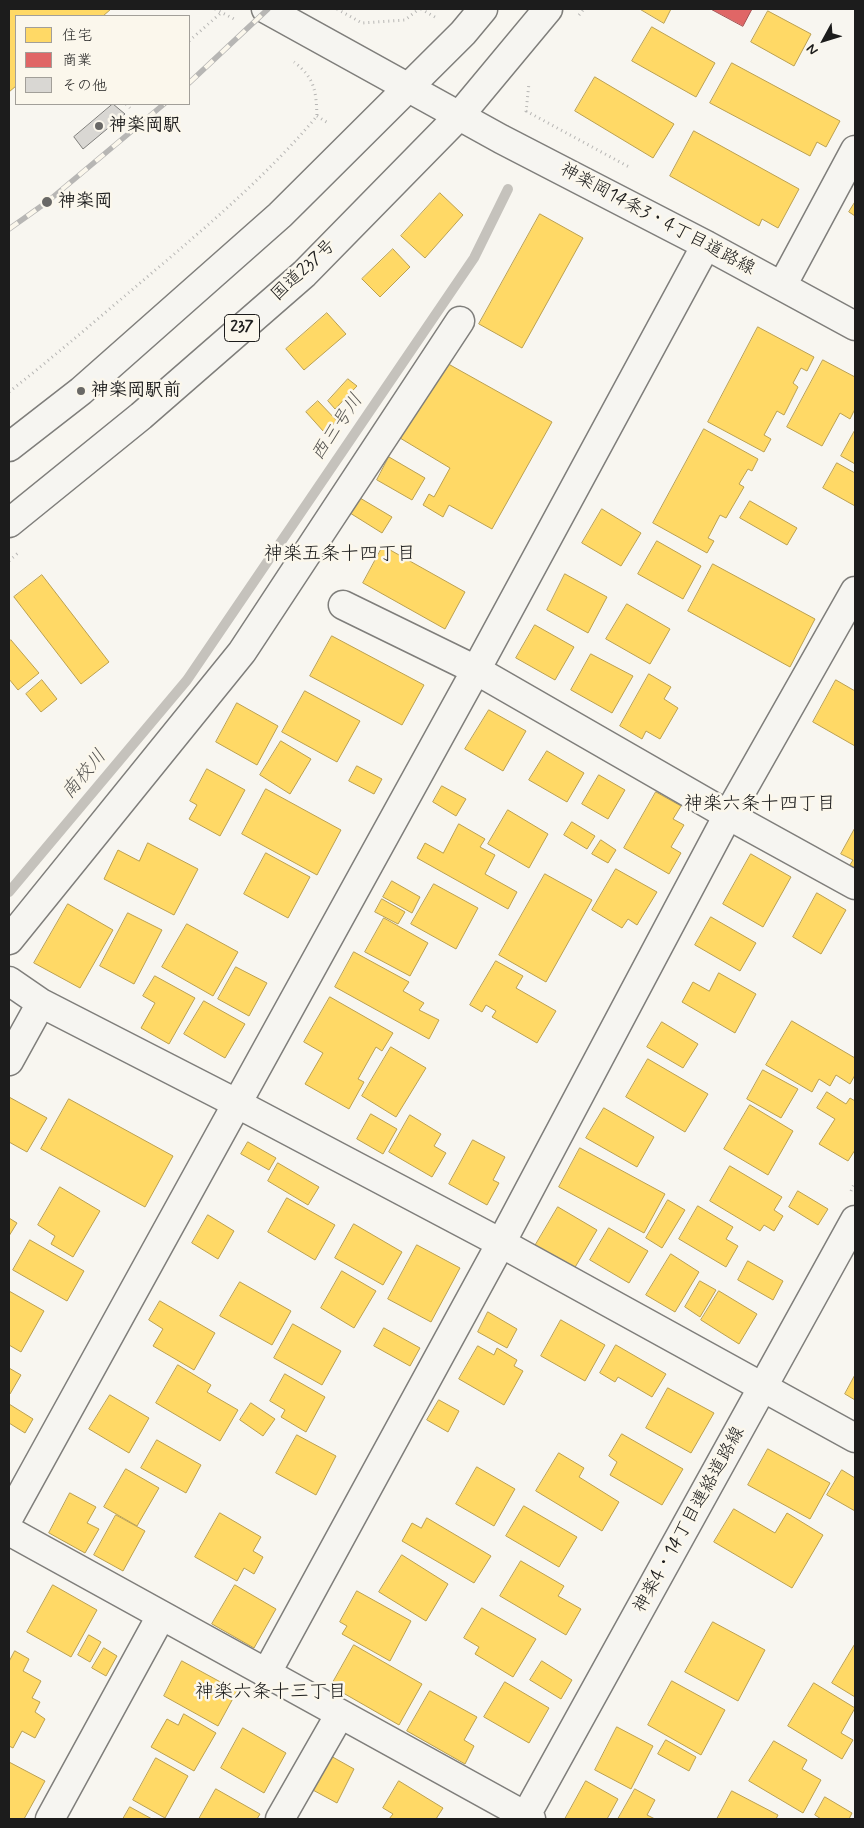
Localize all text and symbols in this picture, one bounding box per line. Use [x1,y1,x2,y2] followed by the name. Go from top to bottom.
[15,15,190,105] legend
[799,15,849,65] north arrow
[62,26,92,46] text: 住宅
[802,40,822,59] text: N
[62,51,92,71] text: 商業
[62,76,107,96] text: その他
[109,115,181,137] place label: 神楽岡駅
[93,120,105,132] marker: 神楽岡駅
[556,159,758,281] street label: 神楽岡14条3・4丁目道路線
[58,191,112,213] place label: 神楽岡
[40,195,54,209] marker: 神楽岡
[267,236,341,306] street label: 国道237号
[224,314,260,342] road number: 237
[91,380,181,402] place label: 神楽岡駅前
[75,385,87,397] marker: 神楽岡駅前
[307,390,369,466] water label: 西三号川
[264,544,416,566] district label: 神楽五条十四丁目
[58,746,112,804] water label: 南校川
[684,794,836,816] district label: 神楽六条十四丁目
[630,1423,750,1617] street label: 神楽4・14丁目連絡道路線
[195,1682,347,1704] district label: 神楽六条十三丁目

